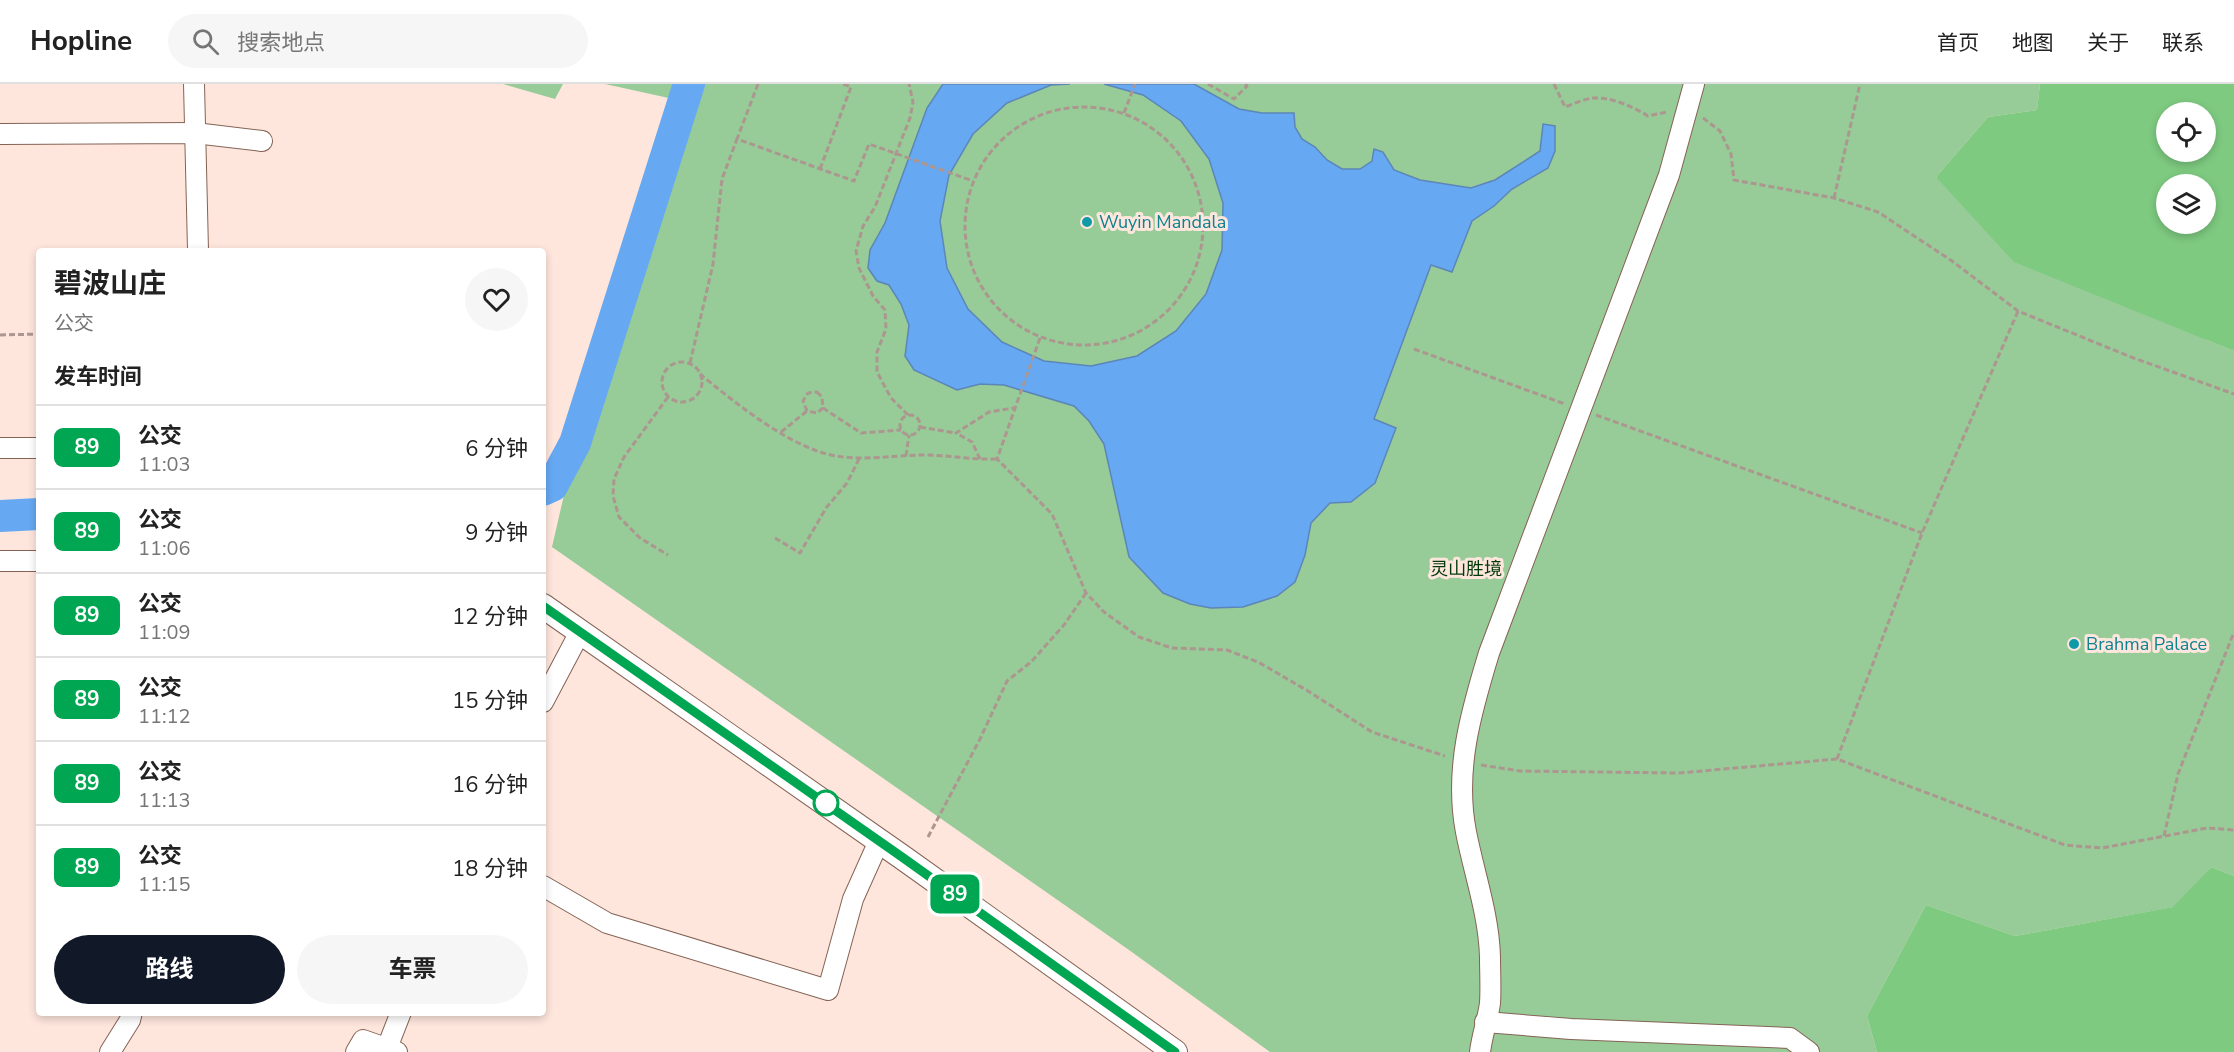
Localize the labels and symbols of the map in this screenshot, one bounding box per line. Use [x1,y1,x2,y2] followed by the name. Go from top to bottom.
[1099,210,1226,234] place label: Wuyin Mandala
[1080,215,1094,229] marker: Wuyin Mandala
[1430,557,1502,581] park label: 灵山胜境
[2086,632,2207,656] place label: Brahma Palace
[2067,637,2081,651] marker: Brahma Palace
[813,790,839,816] unlabelled marker
[928,874,982,914] line badge: 89

